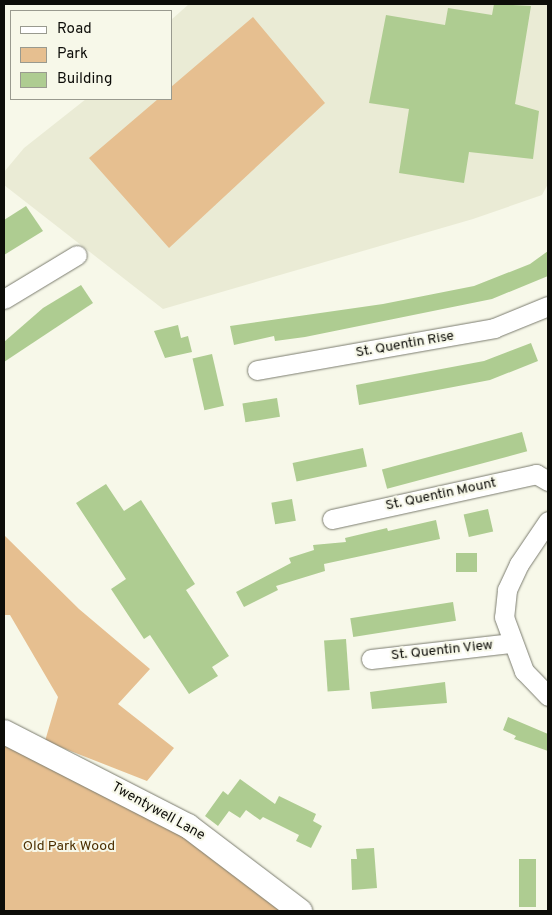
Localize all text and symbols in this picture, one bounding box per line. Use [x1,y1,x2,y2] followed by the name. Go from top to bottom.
[10,10,172,100] legend
[57,20,92,39] text: Road
[57,45,88,64] text: Park
[57,70,112,89] text: Building
[354,328,456,362] street label: St. Quentin Rise
[384,475,498,515] street label: St. Quentin Mount
[390,637,494,665] street label: St. Quentin View
[108,779,208,845] street label: Twentywell Lane
[23,839,115,855] park label: Old Park Wood

